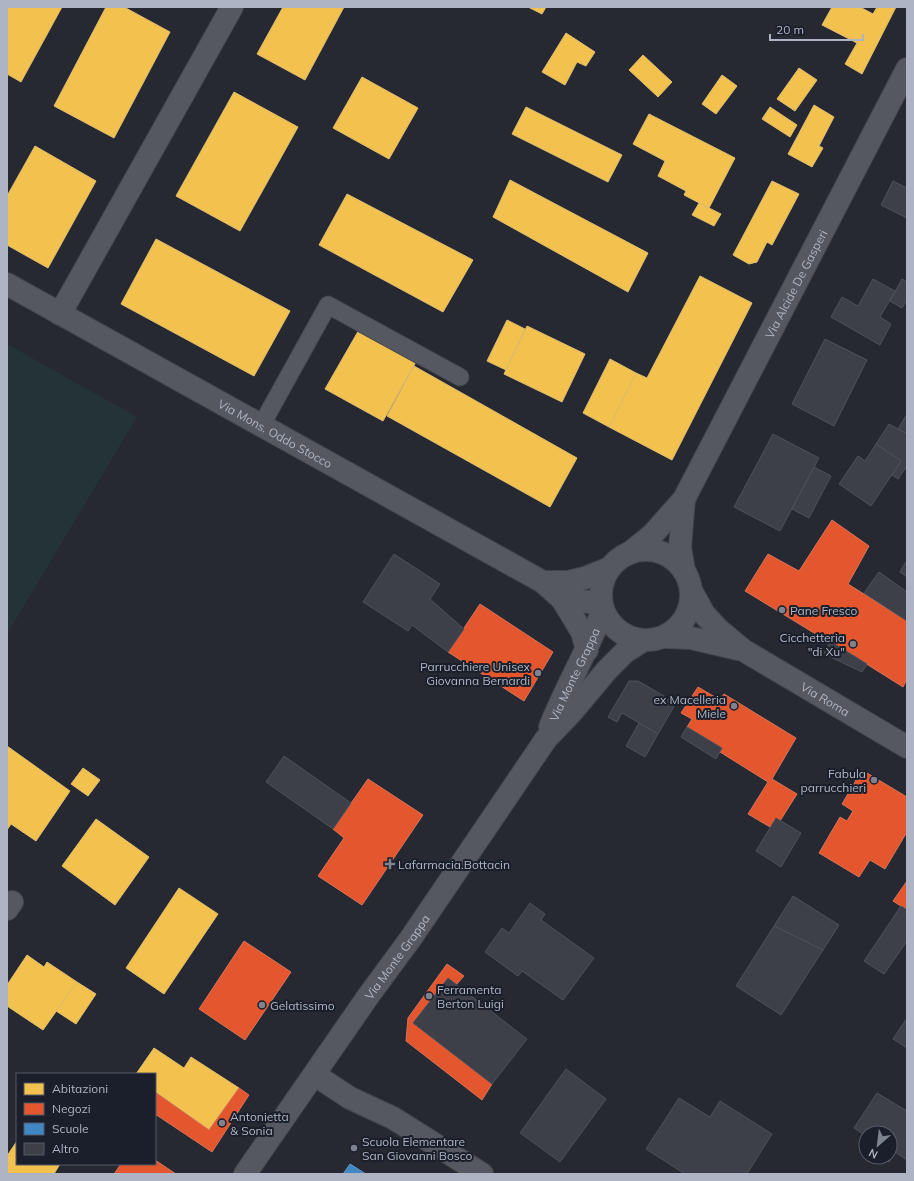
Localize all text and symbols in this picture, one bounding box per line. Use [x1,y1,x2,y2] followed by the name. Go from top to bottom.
[770,16,863,42] scale bar
[776,22,804,37] text: 20 m
[761,227,830,341] street label: Via Alcide De Gasperi
[216,395,335,471] street label: Via Mons. Oddo Stocco
[790,603,858,618] place label: Pane Fresco
[777,605,787,615] marker: Pane Fresco
[546,625,602,723] street label: Via Monte Grappa
[779,630,845,659] place label: Cicchetteria "di Xu"
[848,639,858,649] marker: Cicchetteria "di Xu"
[420,659,531,688] place label: Parrucchiere Unisex Giovanna Bernardi
[533,668,543,678] marker: Parrucchiere Unisex Giovanna Bernardi
[798,678,853,719] street label: Via Roma
[653,692,726,721] place label: ex Macelleria Miele
[729,701,739,711] marker: ex Macelleria Miele
[801,766,866,795] place label: Fabula parrucchieri
[869,775,879,785] marker: Fabula parrucchieri
[398,857,510,872] place label: Lafarmacia.Bottacin
[385,859,395,869] marker: Lafarmacia.Bottacin
[361,911,432,1002] street label: Via Monte Grappa
[437,982,504,1011] place label: Ferramenta Berton Luigi
[424,991,434,1001] marker: Ferramenta Berton Luigi
[270,998,335,1013] place label: Gelatissimo
[257,1000,267,1010] marker: Gelatissimo
[16,1073,156,1165] legend
[52,1081,108,1096] text: Abitazioni
[52,1101,91,1116] text: Negozi
[230,1109,289,1138] place label: Antonietta & Sonia
[217,1118,227,1128] marker: Antonietta & Sonia
[52,1121,89,1136] text: Scuole
[858,1125,898,1165] north arrow
[362,1134,473,1163] place label: Scuola Elementare San Giovanni Bosco
[52,1141,79,1156] text: Altro
[349,1143,359,1153] marker: Scuola Elementare San Giovanni Bosco
[866,1146,880,1162] text: N

